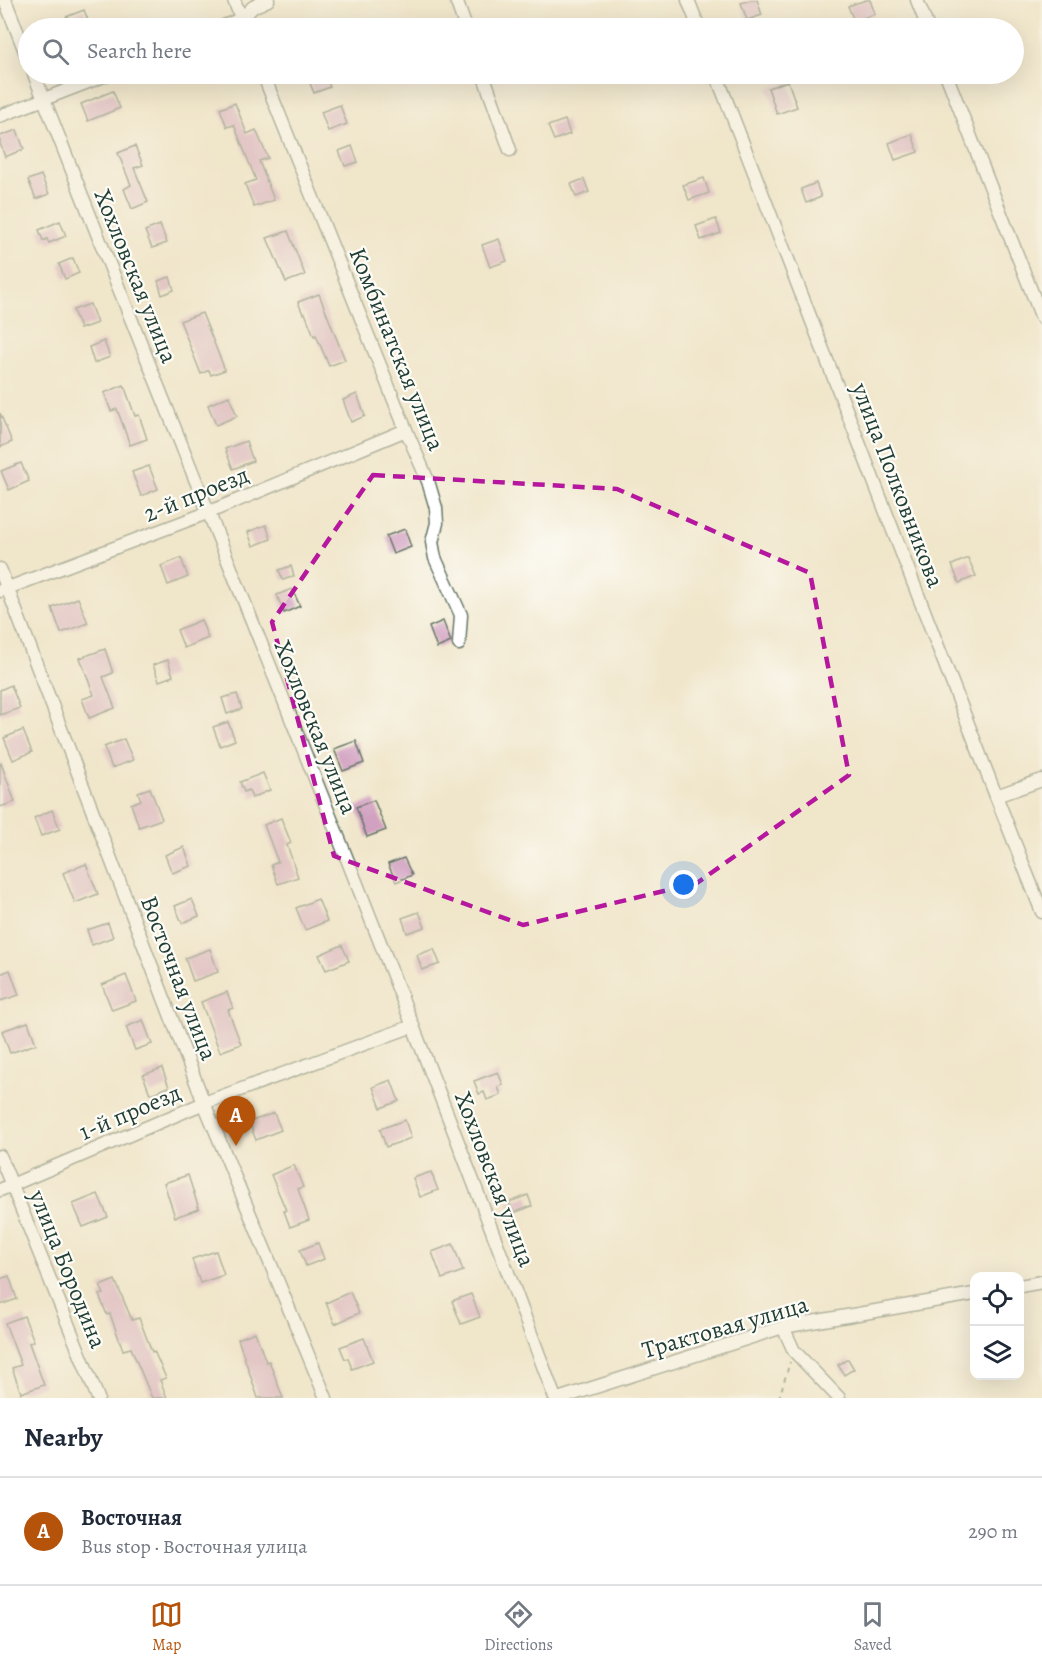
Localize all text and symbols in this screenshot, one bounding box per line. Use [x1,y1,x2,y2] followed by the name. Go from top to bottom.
[18,18,1024,84] search box
[39,35,72,68] icon: search
[87,36,192,66] text: Search here
[87,184,185,368] street label: Хохловская улица
[342,243,452,455] street label: Комбинатская улица
[844,377,952,592] street label: улица Полковникова
[139,458,253,530] street label: 2-й проезд
[267,635,365,819] street label: Хохловская улица
[669,870,698,899] your location
[133,891,225,1065] street label: Восточная улица
[74,1076,186,1148] street label: 1-й проезд
[447,1087,543,1271] street label: Хохловская улица
[216,1096,256,1146] pin: A
[21,1184,114,1353] street label: улица Бородина
[970,1272,1024,1380] map controls
[970,1272,1024,1326] button: locate
[638,1288,812,1366] street label: Трактовая улица
[970,1326,1024,1380] button: layers
[24,1420,103,1455] text: Nearby
[81,1503,182,1533] text: Восточная
[37,1518,50,1545] text: A
[968,1518,1018,1545] text: 290 m
[81,1533,307,1560] text: Bus stop · Восточная улица
[150,1598,183,1656] tab: Map
[484,1598,553,1656] tab: Directions
[854,1598,892,1656] tab: Saved

